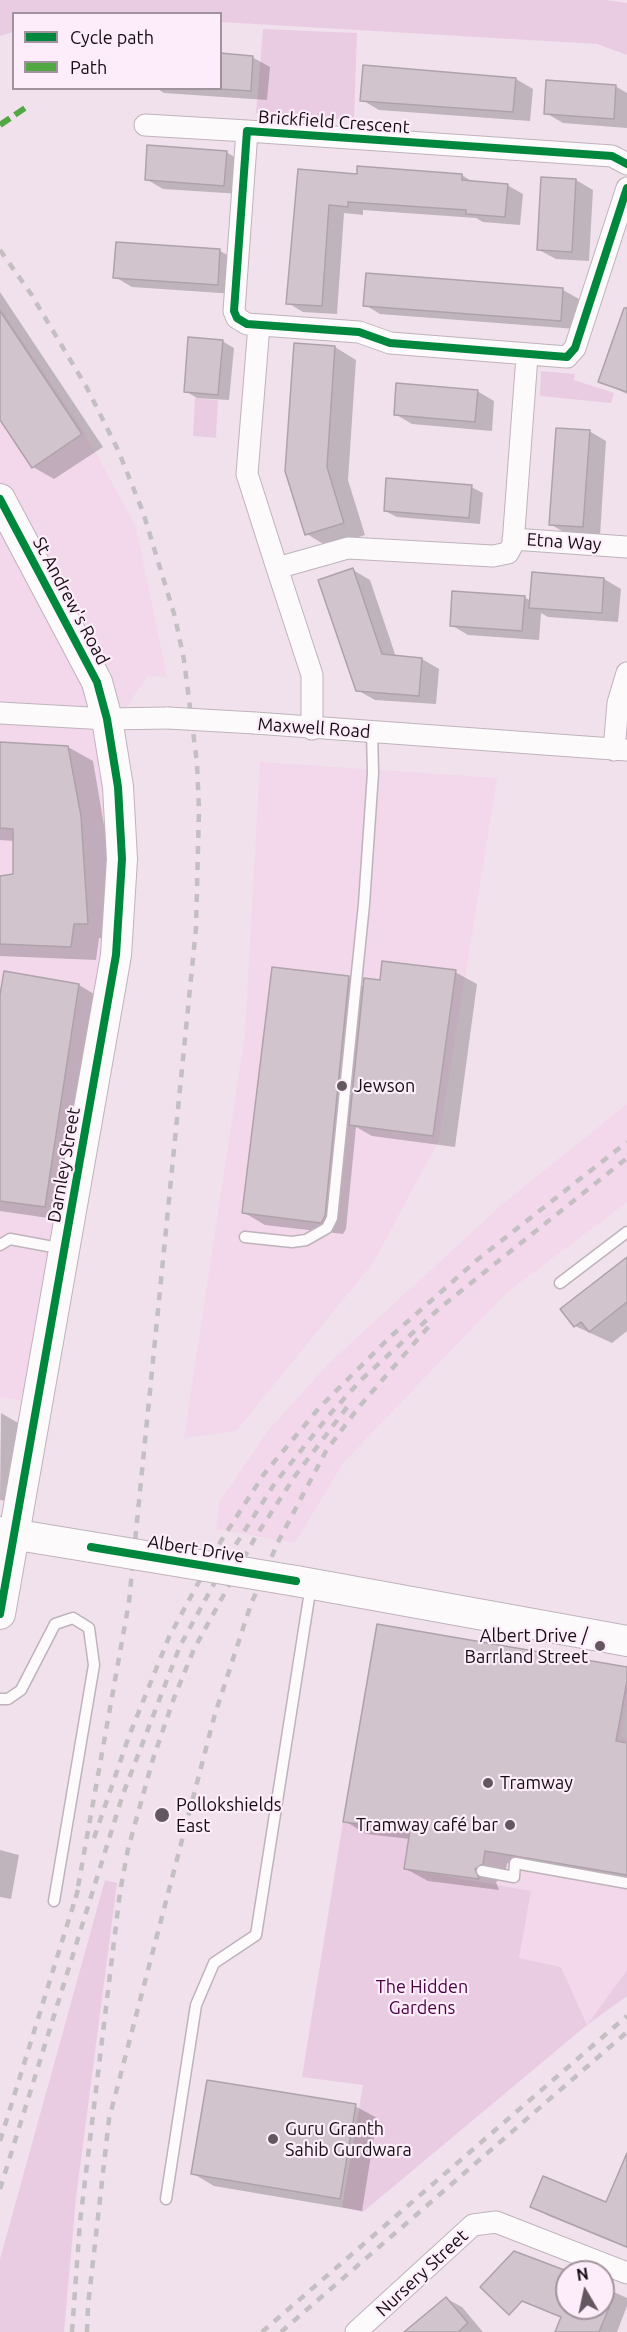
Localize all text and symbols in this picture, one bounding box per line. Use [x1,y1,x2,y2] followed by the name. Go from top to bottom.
[12,12,222,90] legend
[70,27,154,47] text: Cycle path
[70,57,107,77] text: Path
[258,106,410,138] street label: Brickfield Crescent
[526,529,602,555] street label: Etna Way
[28,533,114,669] street label: St Andrew's Road
[257,713,371,743] street label: Maxwell Road
[354,1075,415,1097] place label: Jewson
[335,1079,349,1093] marker: Jewson
[43,1106,85,1224] street label: Darnley Street
[146,1531,246,1567] street label: Albert Drive
[464,1625,588,1668] place label: Albert Drive / Barrland Street
[593,1639,607,1653] marker: Albert Drive / Barrland Street
[500,1772,573,1794] place label: Tramway
[481,1776,495,1790] marker: Tramway
[176,1794,282,1836] place label: Pollokshields East
[153,1806,171,1824] marker: Pollokshields East
[356,1814,498,1836] place label: Tramway café bar
[503,1818,517,1832] marker: Tramway café bar
[376,1976,468,2018] park label: The Hidden Gardens
[285,2118,412,2160] place label: Guru Granth Sahib Gurdwara
[266,2132,280,2146] marker: Guru Granth Sahib Gurdwara
[371,2225,473,2321] street label: Nursery Street
[555,2260,615,2320] north arrow
[575,2264,590,2284] text: N

